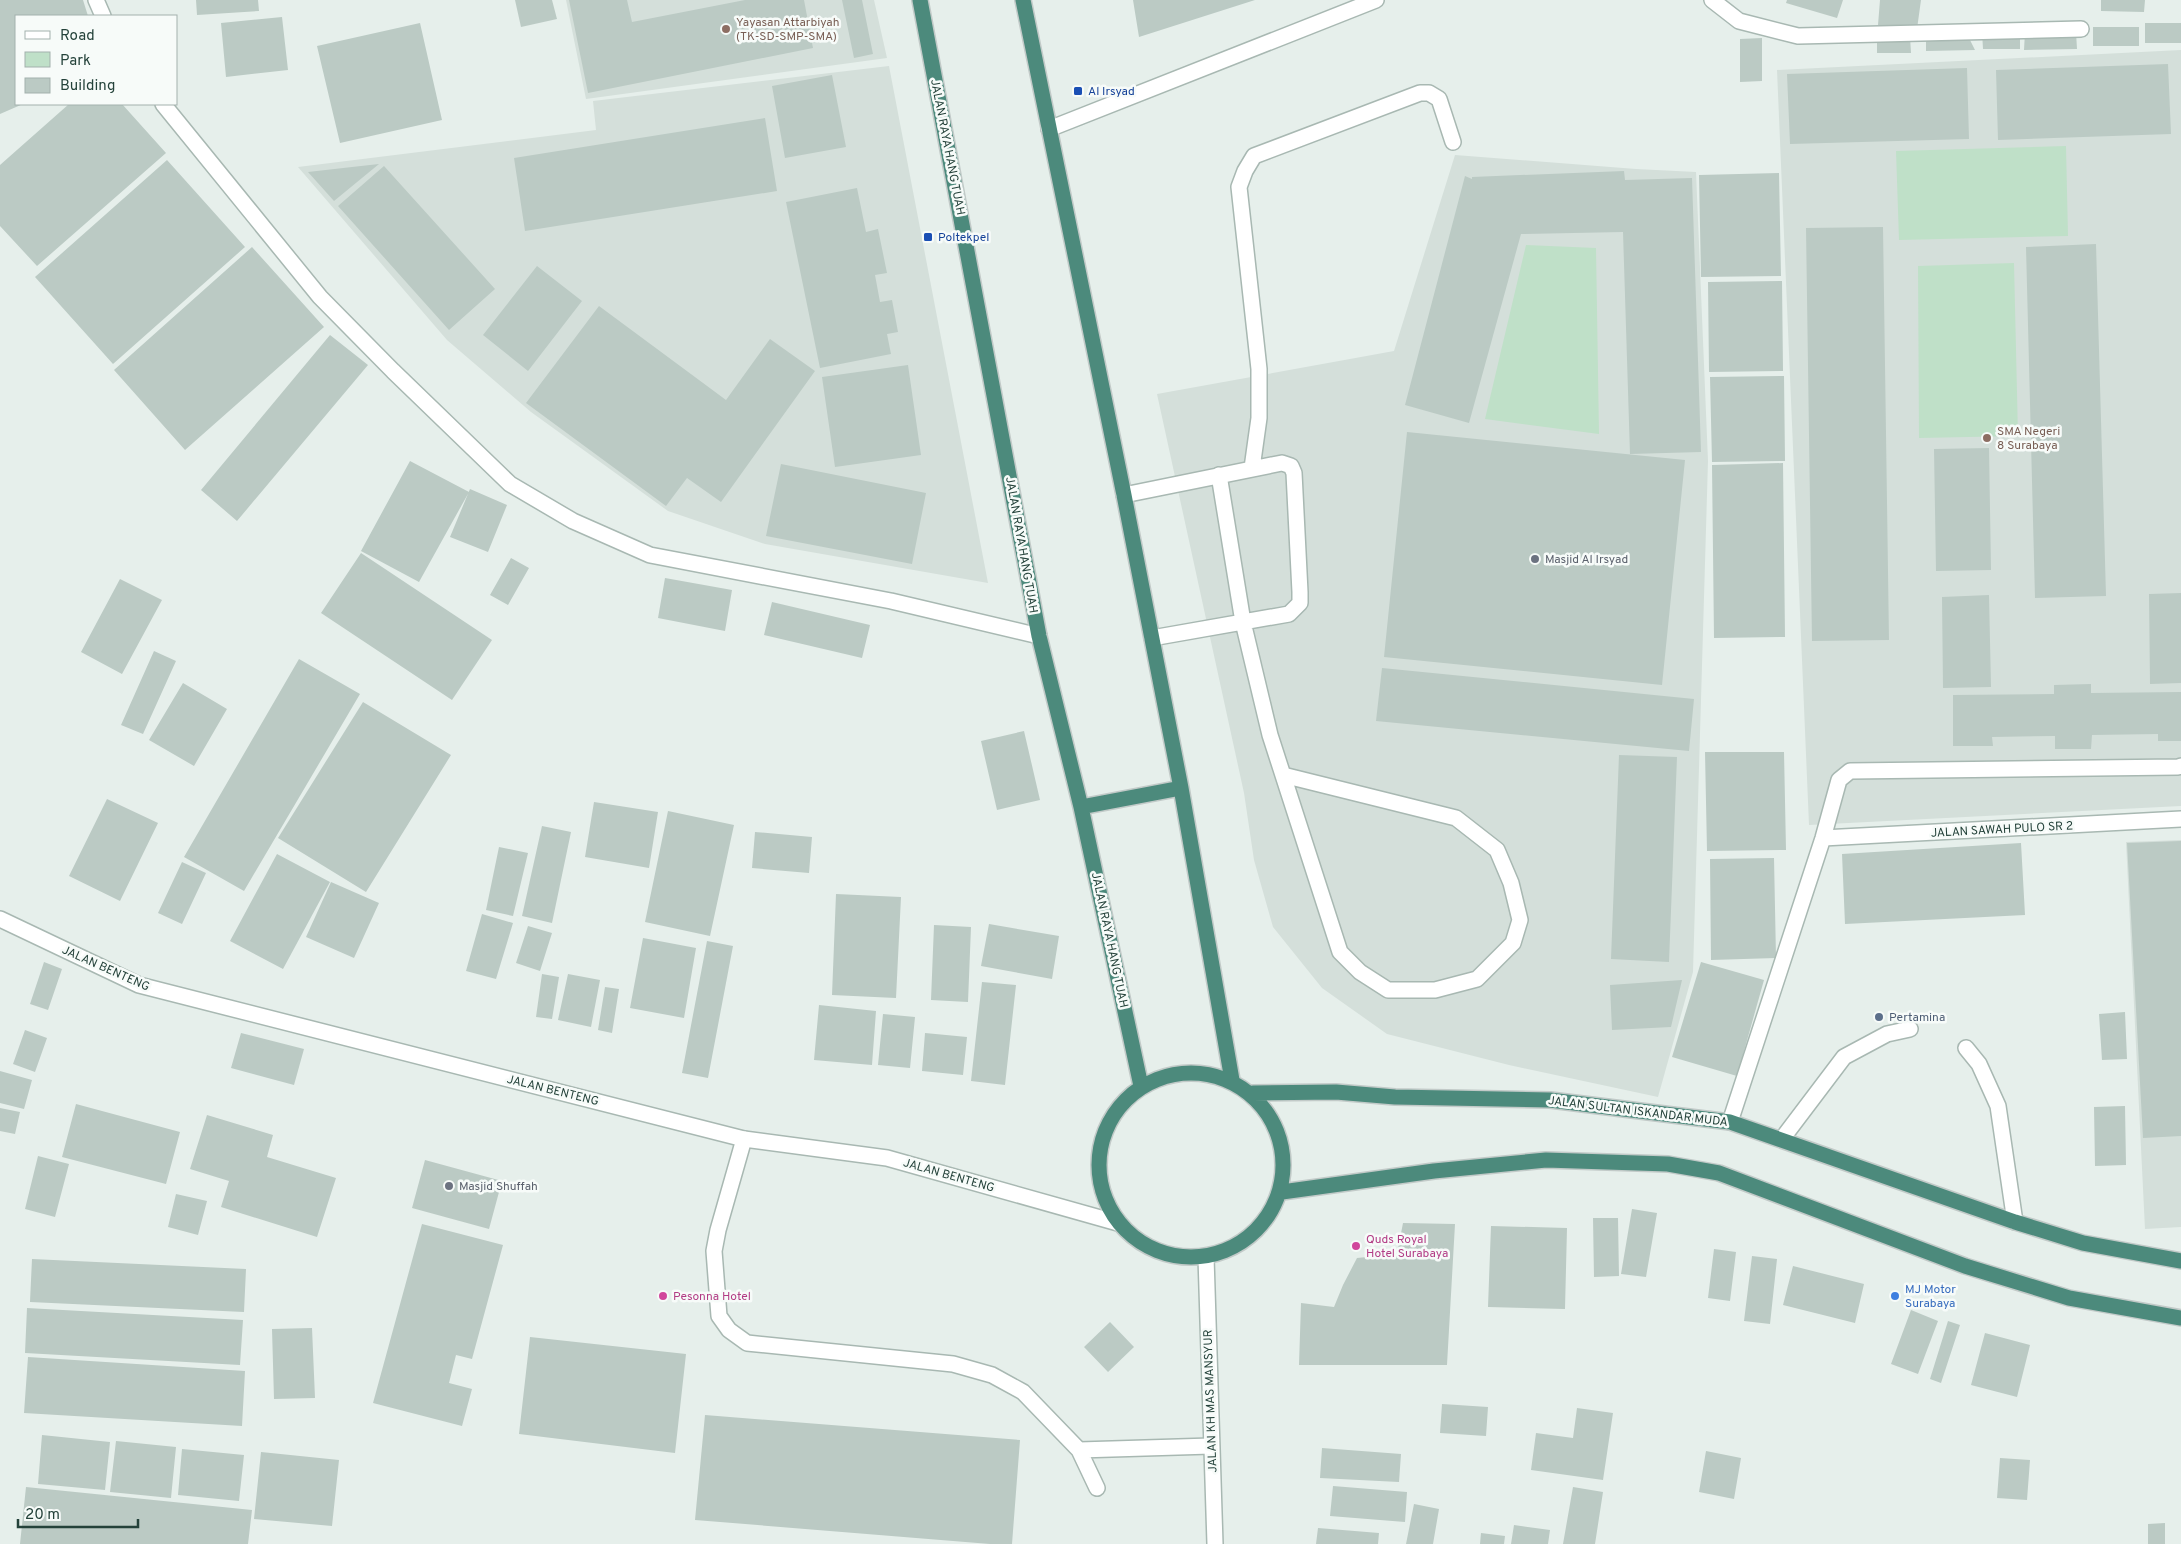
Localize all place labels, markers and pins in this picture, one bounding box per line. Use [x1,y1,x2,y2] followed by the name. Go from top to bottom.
[736,15,839,45] place label: Yayasan Attarbiyah (TK-SD-SMP-SMA)
[720,23,732,35] marker: Yayasan Attarbiyah (TK-SD-SMP-SMA)
[1088,84,1135,100] place label: Al Irsyad
[1072,85,1084,97] marker: Al Irsyad
[938,230,989,246] place label: Poltekpel
[922,231,934,243] marker: Poltekpel
[1997,424,2060,454] place label: SMA Negeri 8 Surabaya
[1981,432,1993,444] marker: SMA Negeri 8 Surabaya
[1545,552,1628,568] place label: Masjid Al Irsyad
[1529,553,1541,565] marker: Masjid Al Irsyad
[1889,1010,1945,1026] place label: Pertamina
[1873,1011,1885,1023] marker: Pertamina
[459,1179,538,1195] place label: Masjid Shuffah
[443,1180,455,1192] marker: Masjid Shuffah
[1366,1232,1448,1262] place label: Quds Royal Hotel Surabaya
[1350,1240,1362,1252] marker: Quds Royal Hotel Surabaya
[1905,1282,1956,1312] place label: MJ Motor Surabaya
[673,1289,751,1305] place label: Pesonna Hotel
[657,1290,669,1302] marker: Pesonna Hotel
[1889,1290,1901,1302] marker: MJ Motor Surabaya

